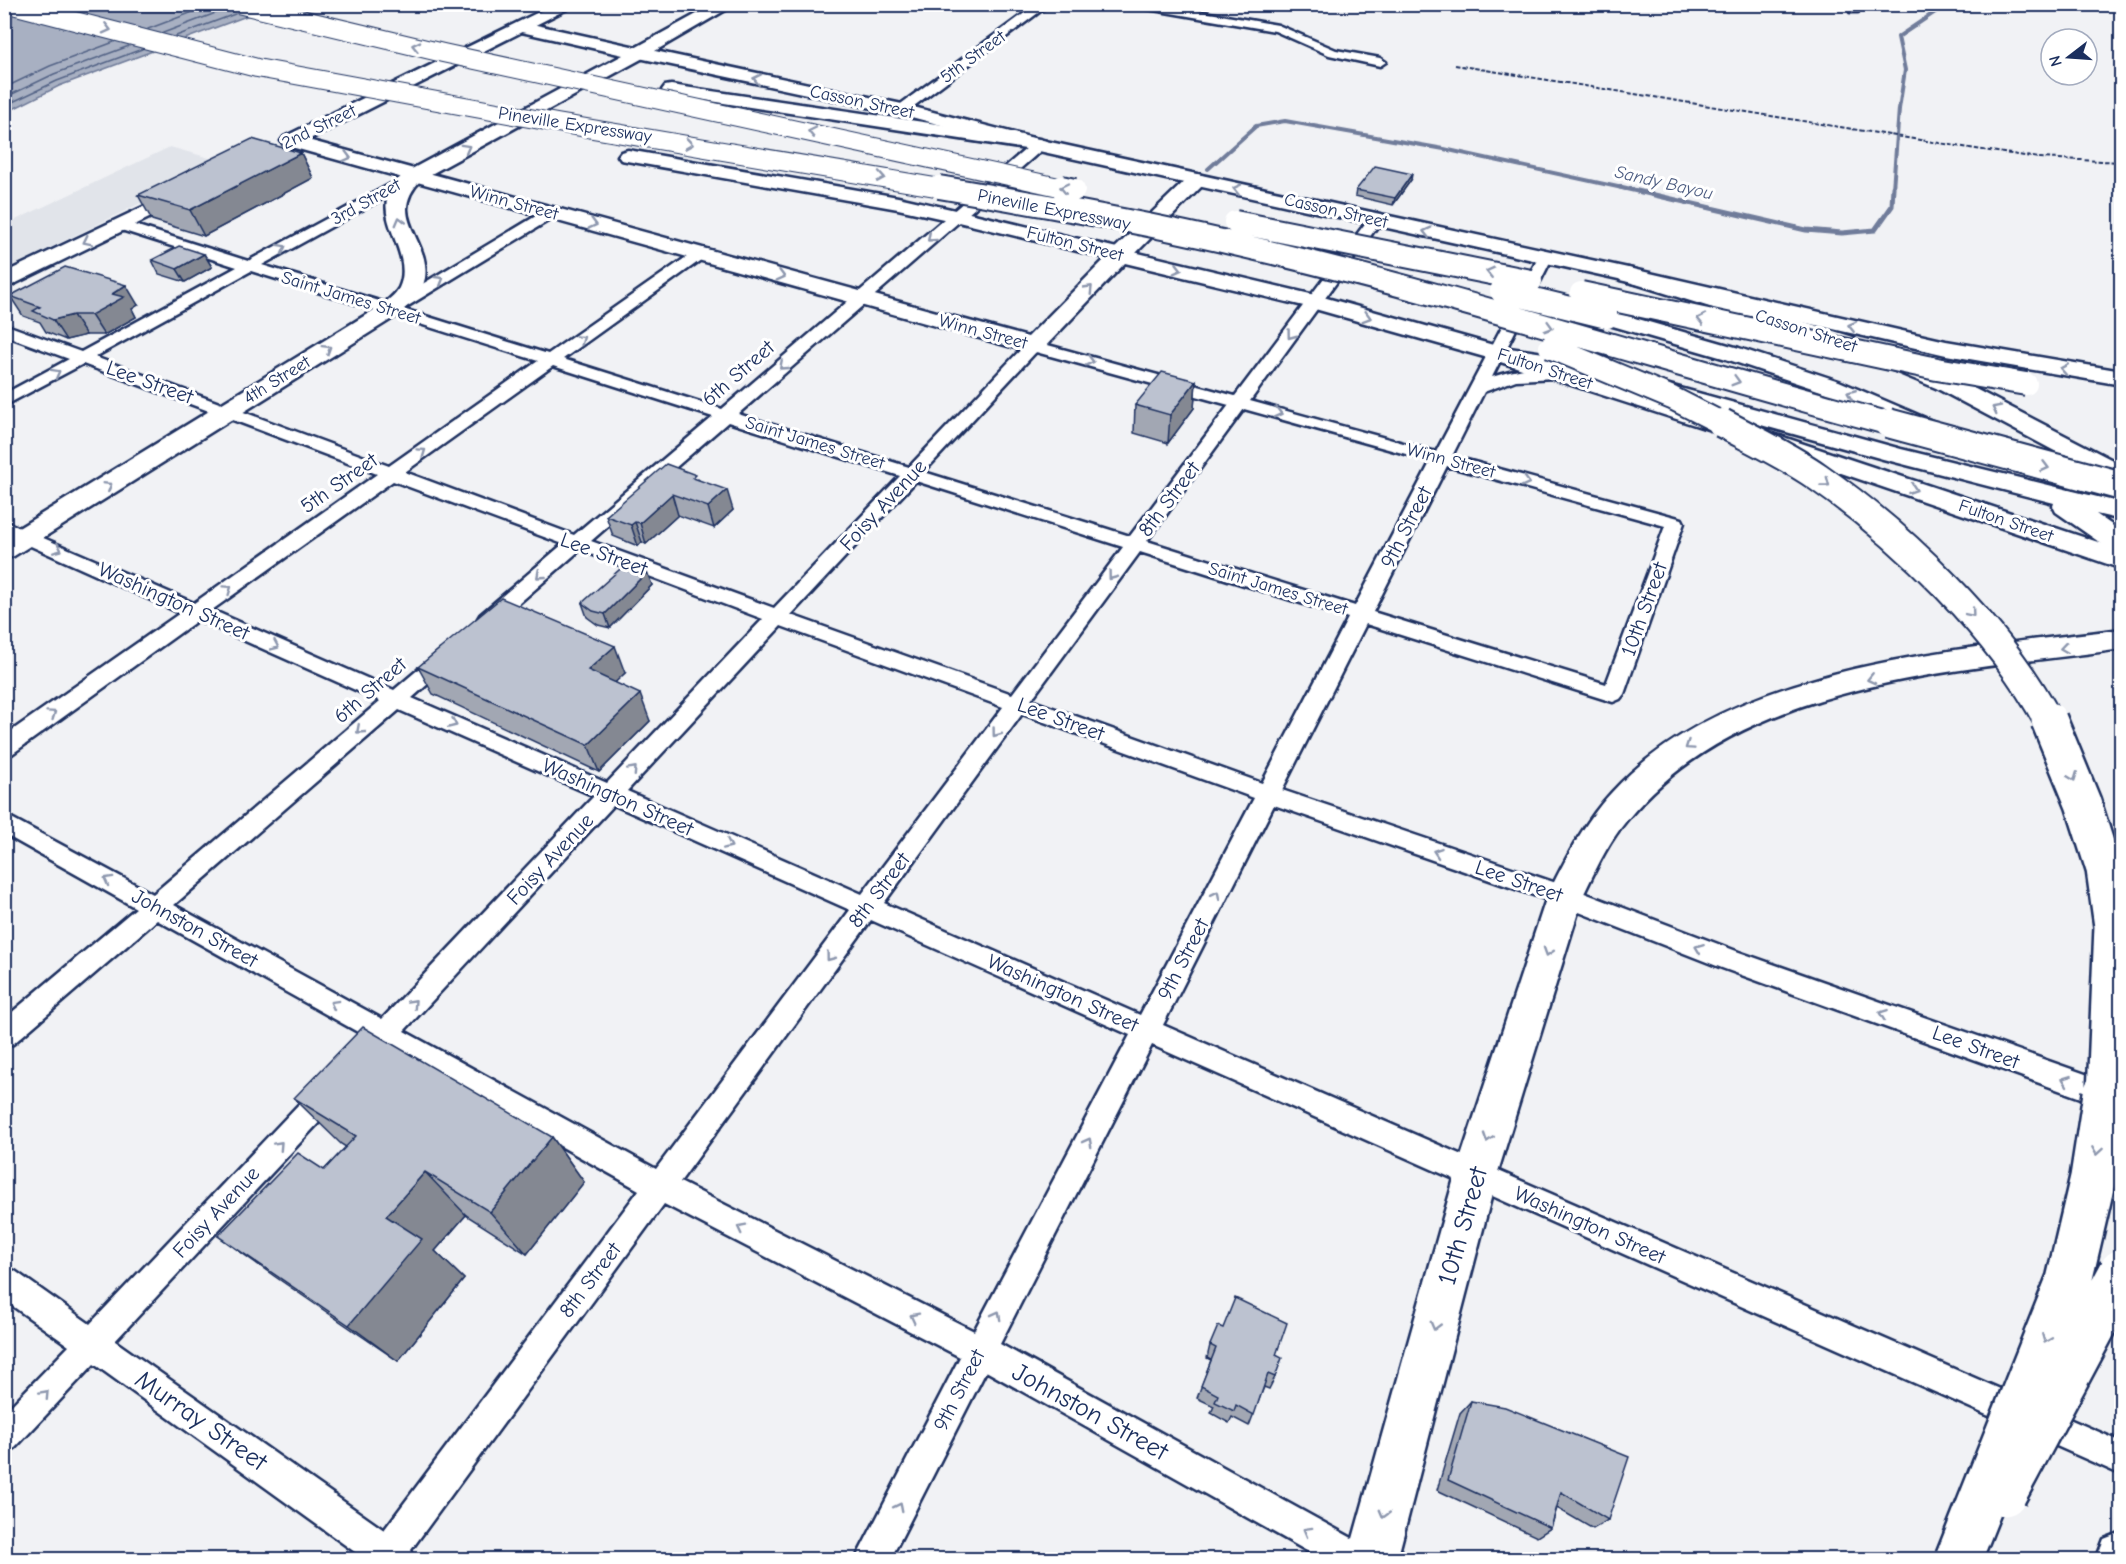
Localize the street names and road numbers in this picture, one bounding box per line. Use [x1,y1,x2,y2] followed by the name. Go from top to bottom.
[936,26,1010,88] street label: 5th Street
[808,81,917,123] street label: Casson Street
[278,100,360,154] street label: 2nd Street
[497,102,654,148] street label: Pineville Expressway
[328,174,405,230] street label: 3rd Street
[467,181,561,225] street label: Winn Street
[976,185,1133,235] street label: Pineville Expressway
[1282,189,1391,233] street label: Casson Street
[1025,222,1126,266] street label: Fulton Street
[279,267,424,329] street label: Saint James Street
[1752,305,1860,358] street label: Casson Street
[936,310,1030,354] street label: Winn Street
[697,334,780,411] street label: 6th Street
[1495,344,1596,394] street label: Fulton Street
[240,351,315,409] street label: 4th Street
[103,355,198,409] street label: Lee Street
[743,412,888,474] street label: Saint James Street
[1404,439,1498,483] street label: Winn Street
[296,447,383,518] street label: 5th Street
[835,454,931,556] street label: Foisy Avenue
[1133,456,1206,541] street label: 8th Street
[1375,481,1437,572] street label: 9th Street
[1956,495,2057,547] street label: Fulton Street
[557,527,652,581] street label: Lee Street
[95,557,254,645] street label: Washington Street
[1206,558,1351,620] street label: Saint James Street
[1616,558,1672,659] street label: 10th Street
[329,651,412,728] street label: 6th Street
[1014,692,1109,746] street label: Lee Street
[539,753,698,841] street label: Washington Street
[502,808,598,910] street label: Foisy Avenue
[843,847,916,932] street label: 8th Street
[1472,855,1567,907] street label: Lee Street
[128,884,263,973] street label: Johnston Street
[1152,913,1214,1004] street label: 9th Street
[984,949,1143,1037] street label: Washington Street
[1929,1020,2024,1074] street label: Lee Street
[168,1161,264,1263] street label: Foisy Avenue
[1432,1162,1495,1288] street label: 10th Street
[1511,1181,1670,1269] street label: Washington Street
[554,1237,627,1322] street label: 8th Street
[928,1344,990,1435] street label: 9th Street
[1007,1357,1174,1468] street label: Johnston Street
[129,1365,274,1478] street label: Murray Street

